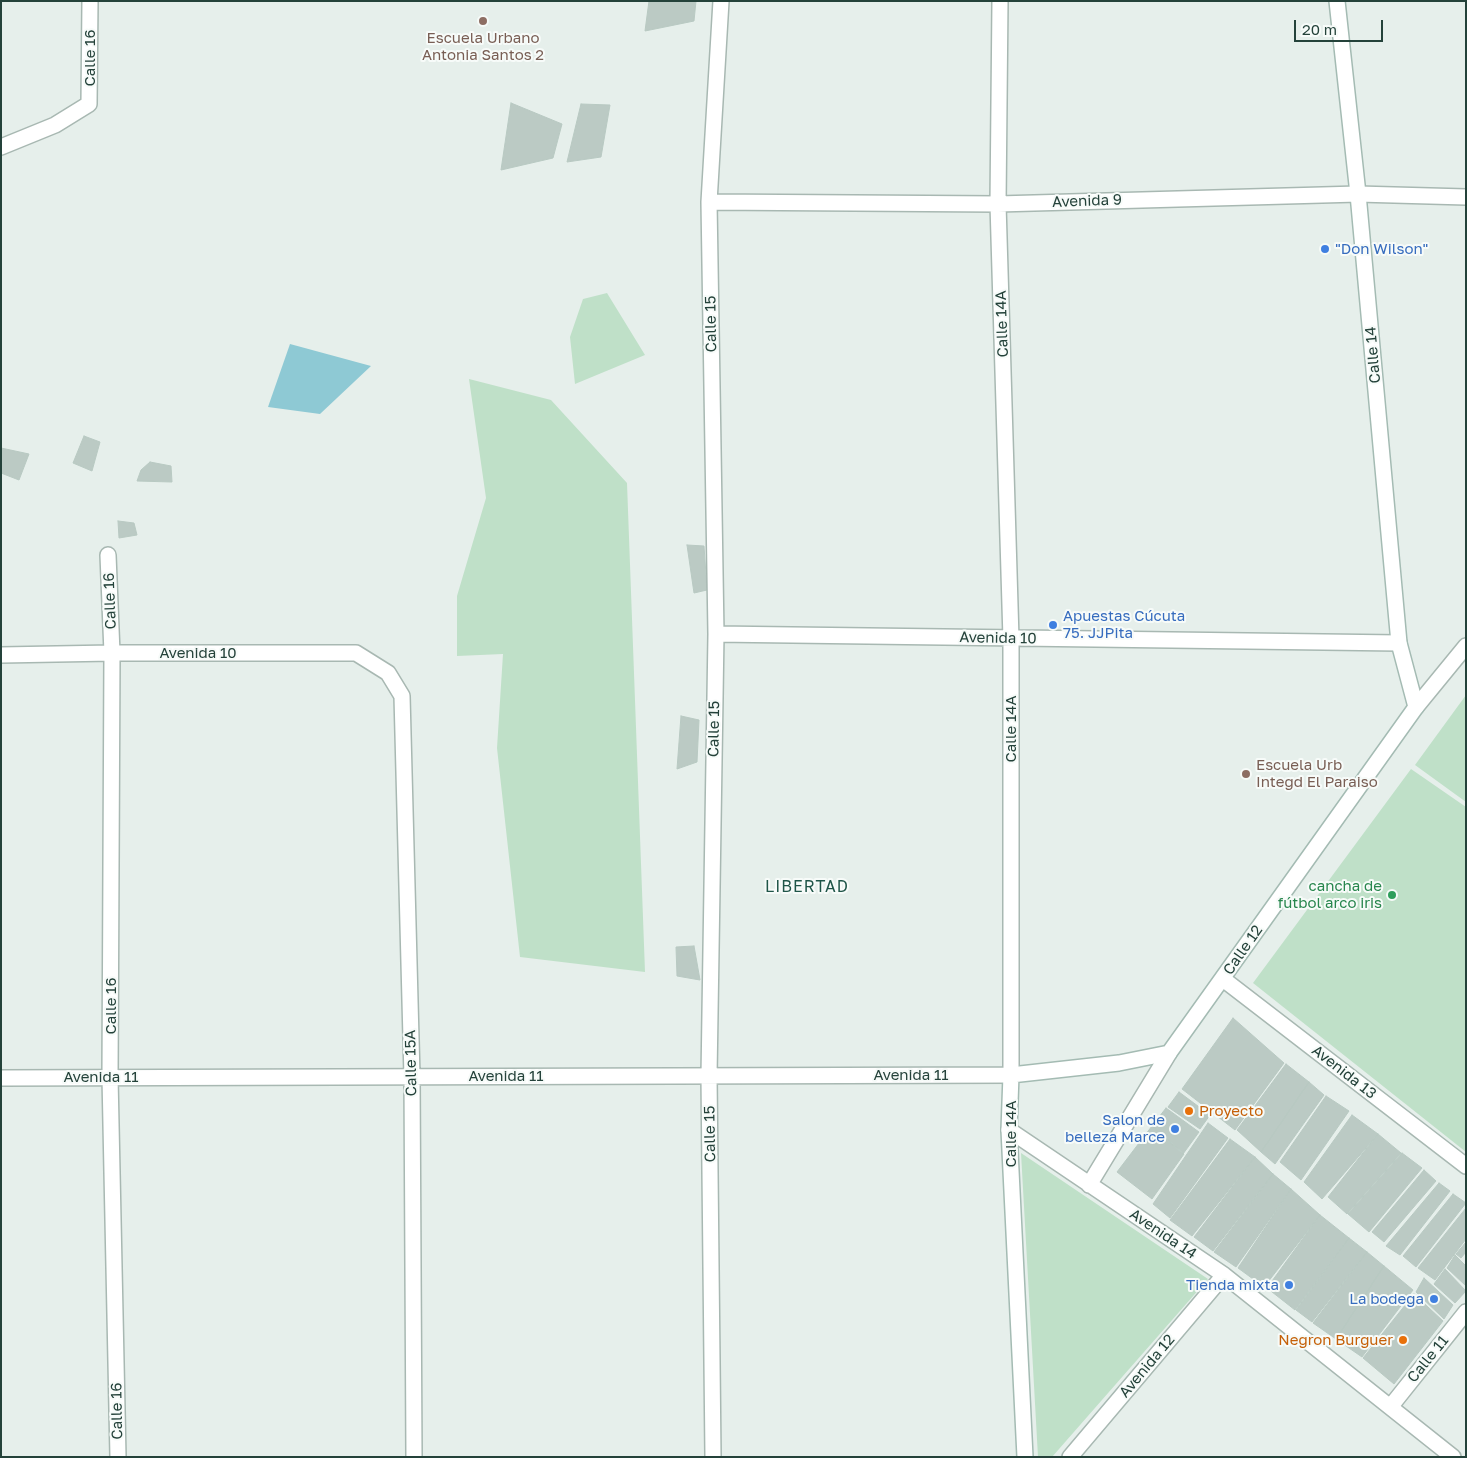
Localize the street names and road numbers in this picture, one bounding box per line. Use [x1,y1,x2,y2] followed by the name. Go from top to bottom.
[81,30,99,86] street label: Calle 16
[1052,191,1122,211] street label: Avenida 9
[992,290,1012,358] street label: Calle 14A
[702,296,720,352] street label: Calle 15
[1362,326,1384,384] street label: Calle 14
[100,572,120,630] street label: Calle 16
[959,628,1037,648] street label: Avenida 10
[159,644,237,662] street label: Avenida 10
[1002,695,1020,763] street label: Calle 14A
[705,701,723,757] street label: Calle 15
[1219,922,1267,978] street label: Calle 12
[102,978,120,1034] street label: Calle 16
[401,1030,421,1096] street label: Calle 15A
[1308,1041,1380,1103] street label: Avenida 13
[873,1066,949,1084] street label: Avenida 11
[468,1067,544,1085] street label: Avenida 11
[63,1068,139,1086] street label: Avenida 11
[1002,1100,1020,1168] street label: Calle 14A
[701,1106,719,1162] street label: Calle 15
[1126,1205,1200,1263] street label: Avenida 14
[1115,1331,1179,1401] street label: Avenida 12
[1404,1332,1452,1386] street label: Calle 11
[108,1382,126,1440] street label: Calle 16

